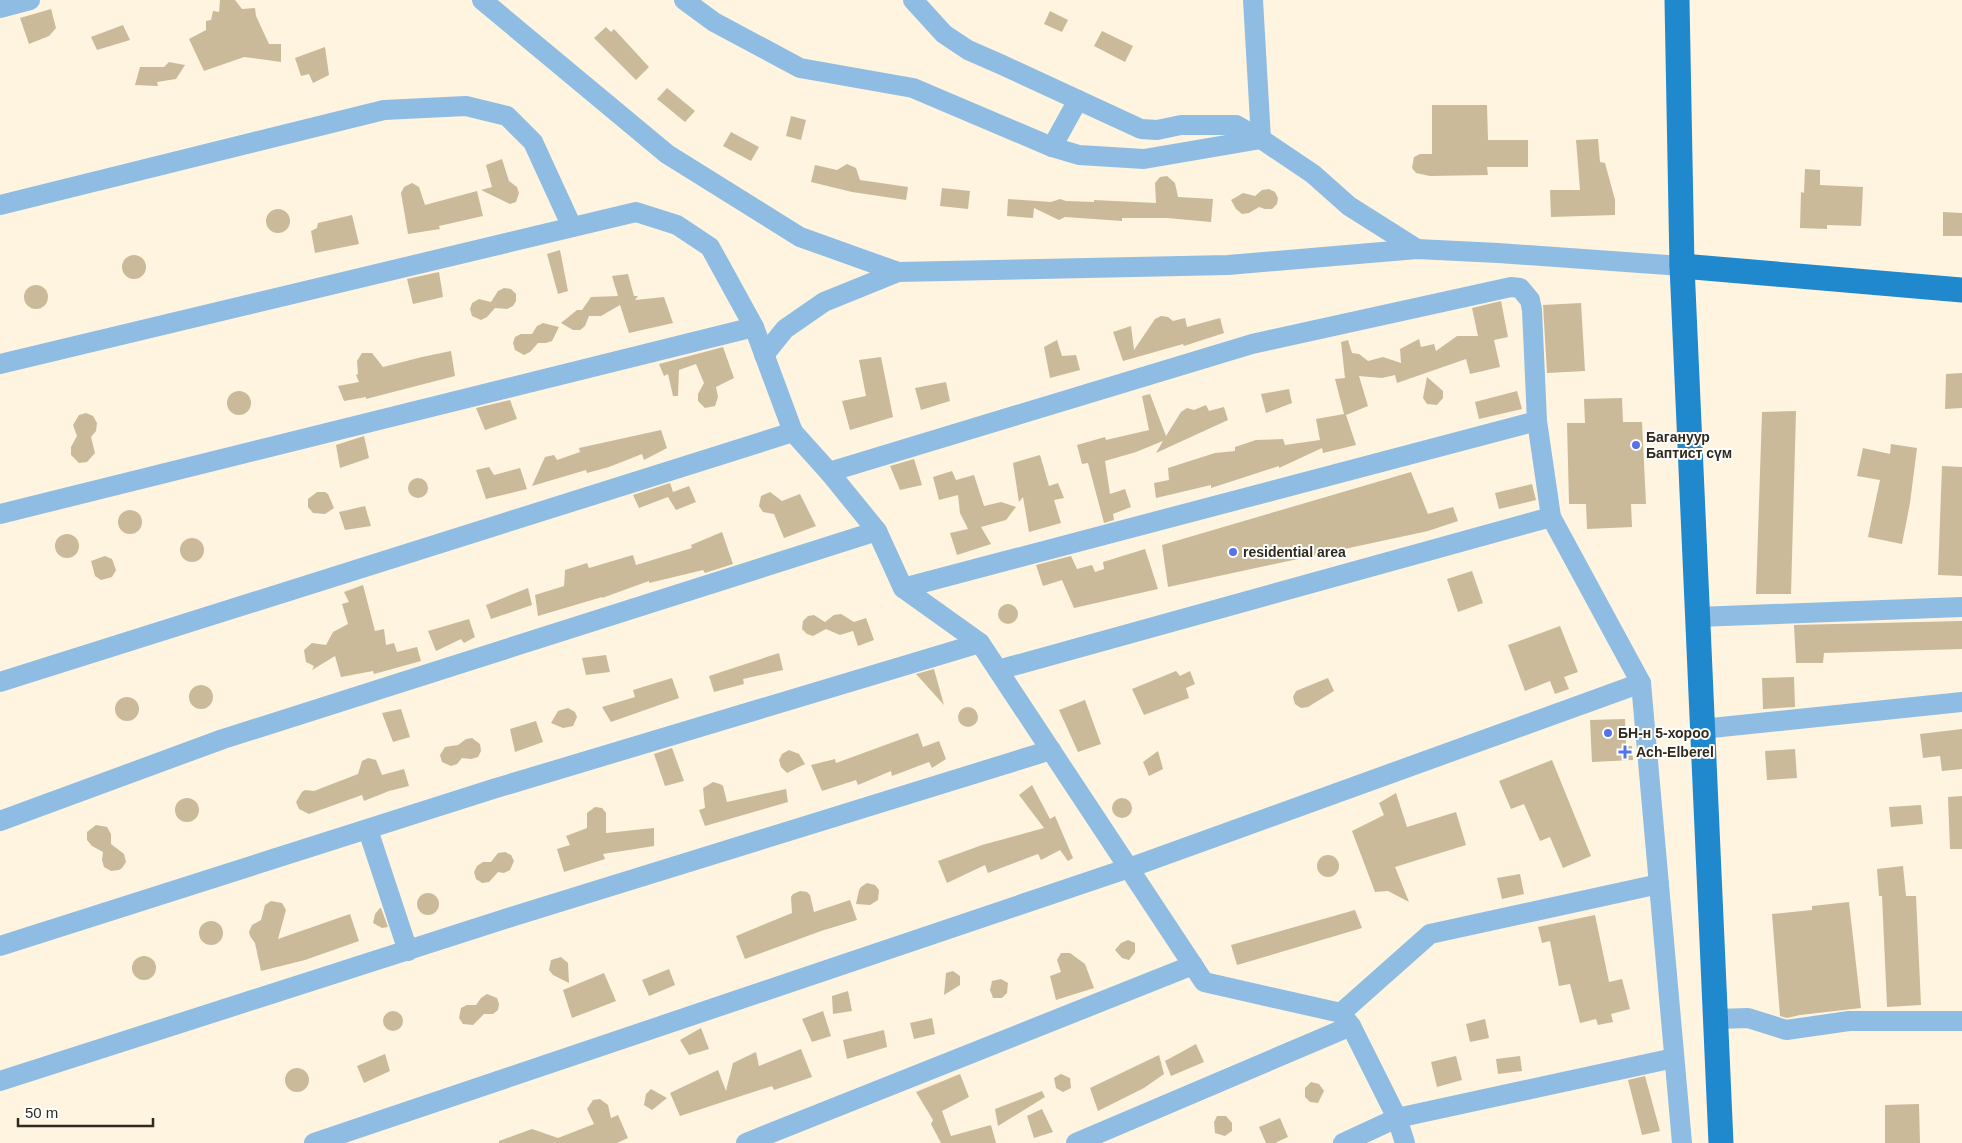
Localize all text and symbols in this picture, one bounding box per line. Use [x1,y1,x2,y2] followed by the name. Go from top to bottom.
[1646,429,1732,461] place label: Багануур Баптист сүм
[1630,439,1642,451] marker: Багануур Баптист сүм
[1243,544,1346,560] place label: residential area
[1227,546,1239,558] marker: residential area
[1618,725,1709,741] place label: БН-н 5-хороо
[1602,727,1614,739] marker: БН-н 5-хороо
[1636,744,1714,760] place label: Ach-Elberel
[1618,745,1632,759] marker: Ach-Elberel
[18,1096,152,1128] scale bar
[25,1104,58,1121] text: 50 m

